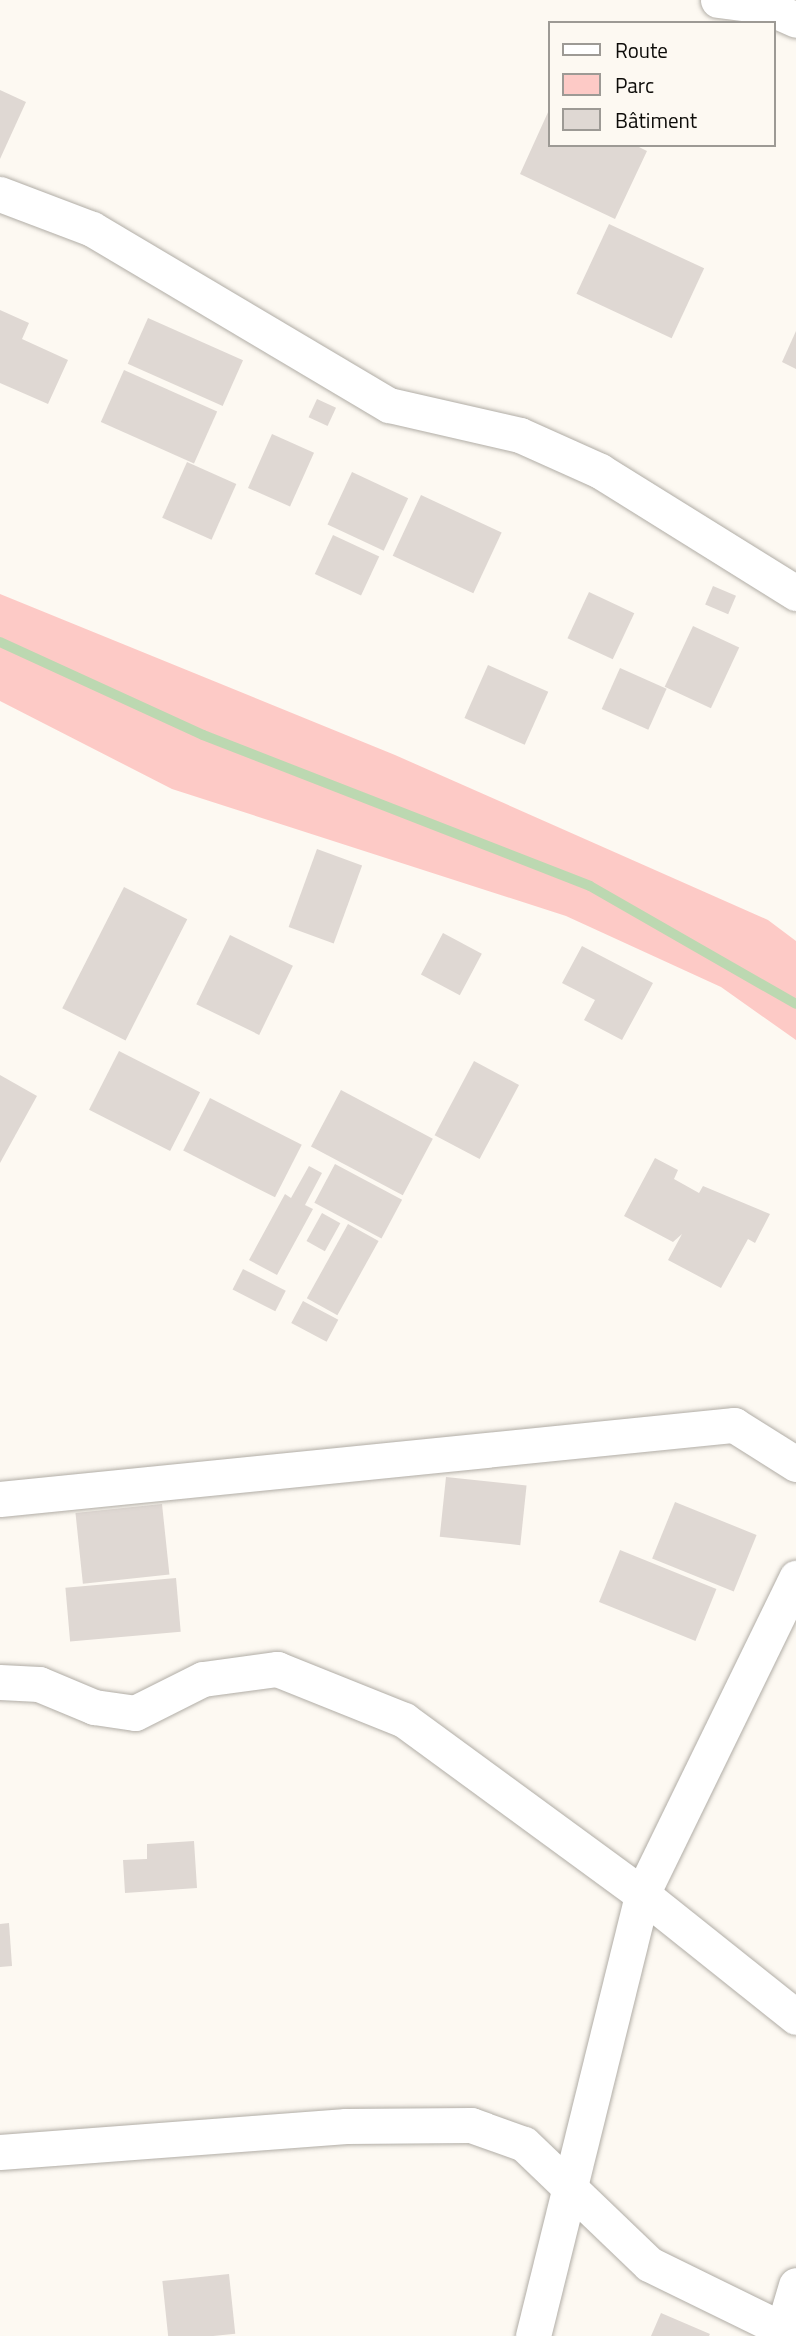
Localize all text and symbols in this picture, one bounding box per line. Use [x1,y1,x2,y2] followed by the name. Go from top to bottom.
[548,21,775,147] legend
[615,34,668,66] text: Route
[615,69,654,101] text: Parc
[615,104,697,136] text: Bâtiment

